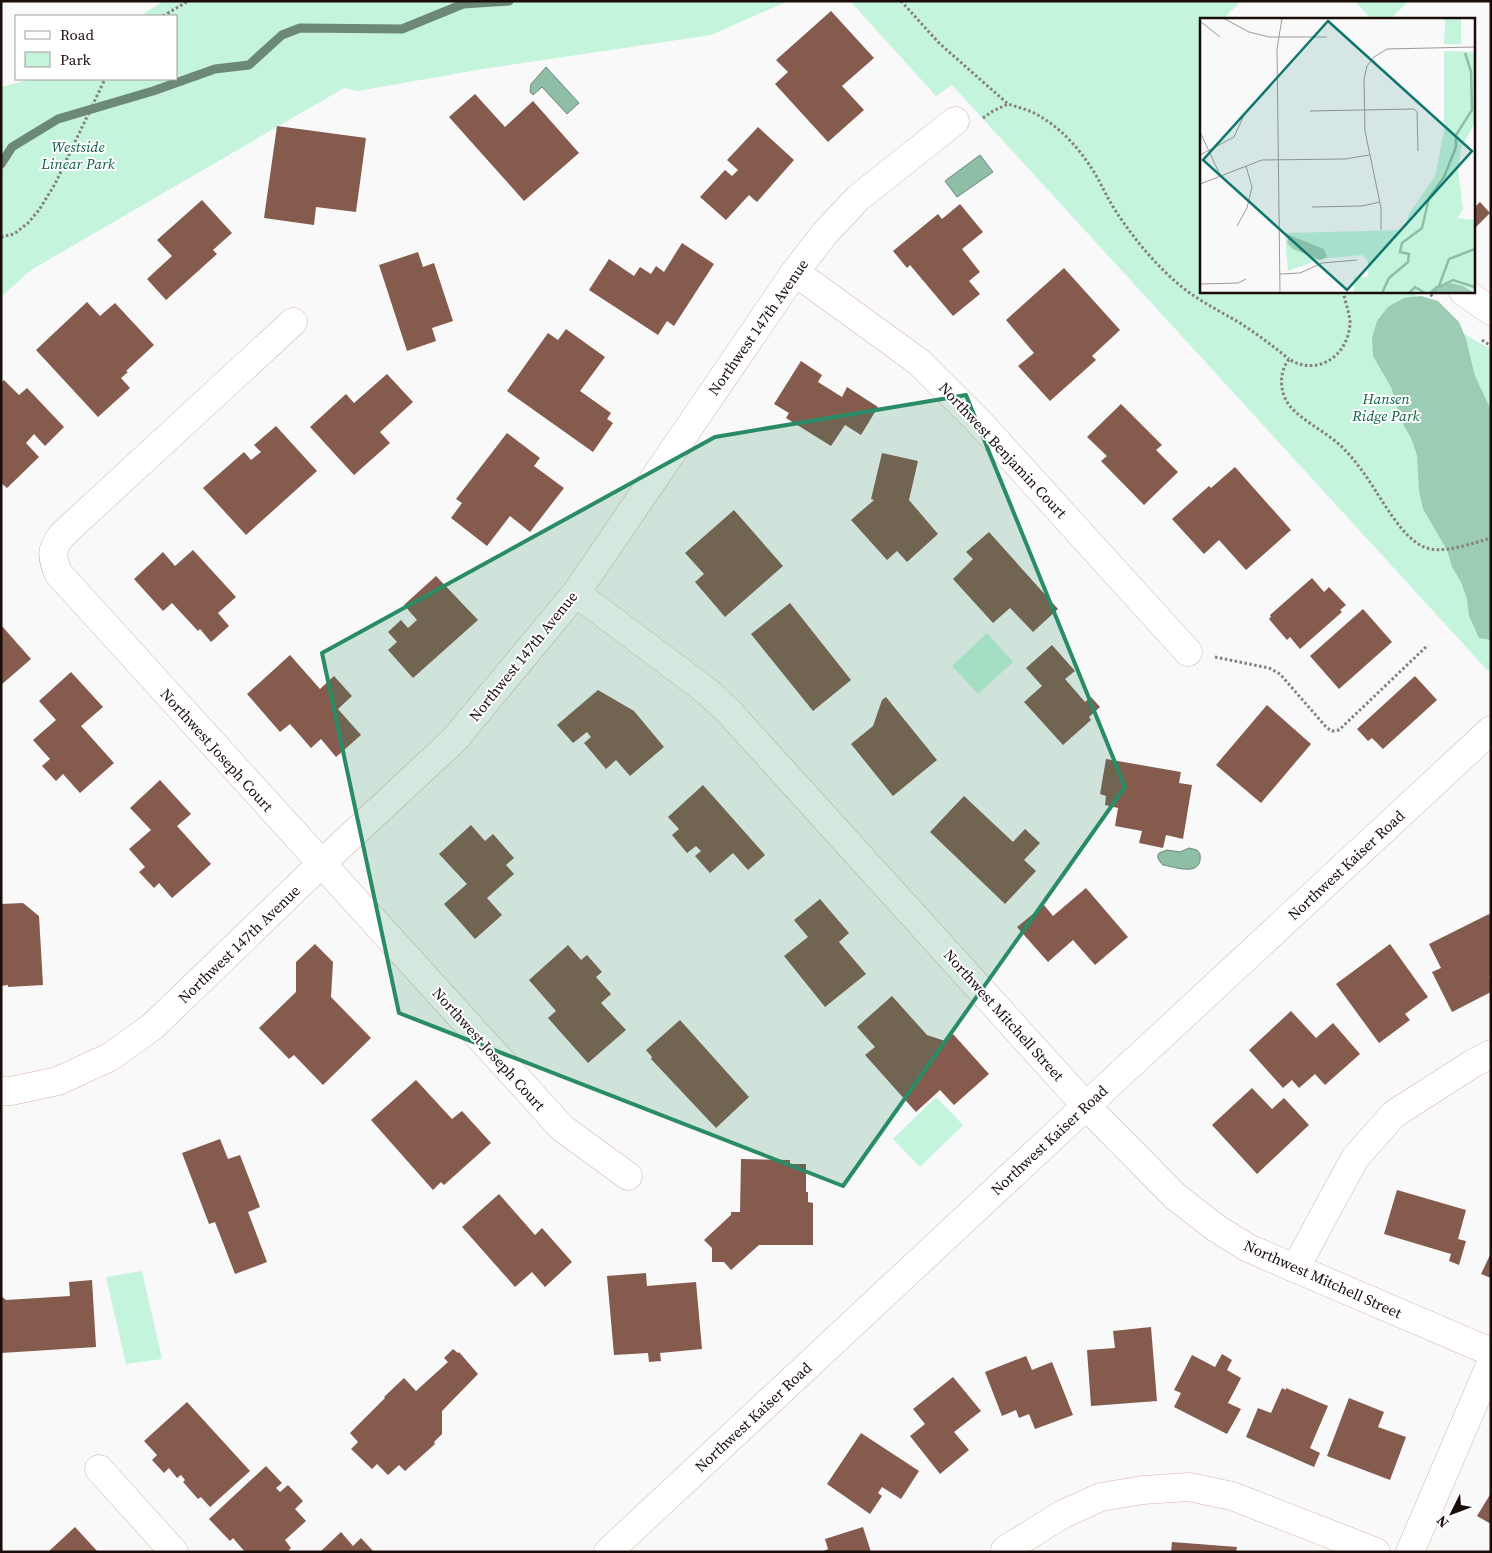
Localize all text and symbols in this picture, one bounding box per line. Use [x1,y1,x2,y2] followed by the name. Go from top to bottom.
[15,15,178,80] legend
[1200,18,1474,292] inset map
[60,24,94,45] text: Road
[60,49,92,70] text: Park
[40,136,116,174] park label: Westside Linear Park
[703,254,813,399] street label: Northwest 147th Avenue
[934,377,1072,523] street label: Northwest Benjamin Court
[1351,388,1421,426] park label: Hansen Ridge Park
[464,586,582,726] street label: Northwest 147th Avenue
[156,684,278,816] street label: Northwest Joseph Court
[1283,805,1409,925] street label: Northwest Kaiser Road
[173,880,305,1008] street label: Northwest 147th Avenue
[939,945,1069,1086] street label: Northwest Mitchell Street
[428,983,550,1115] street label: Northwest Joseph Court
[986,1080,1112,1200] street label: Northwest Kaiser Road
[1241,1235,1405,1323] street label: Northwest Mitchell Street
[690,1357,816,1477] street label: Northwest Kaiser Road
[1427,1488,1477,1538] north arrow
[1431,1511,1453,1532] text: N

